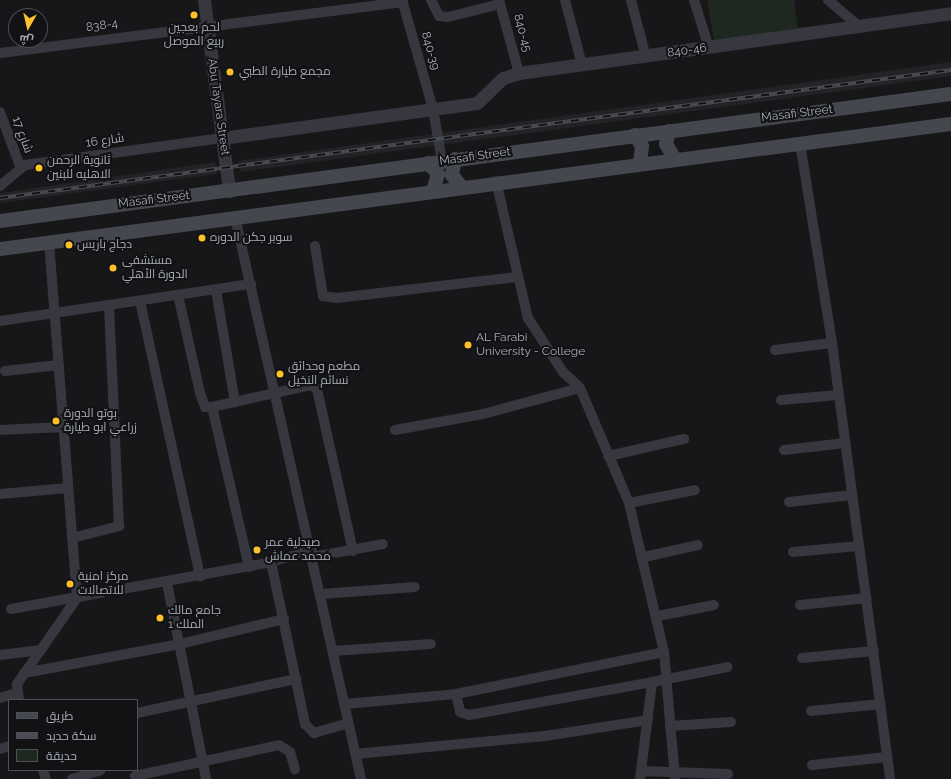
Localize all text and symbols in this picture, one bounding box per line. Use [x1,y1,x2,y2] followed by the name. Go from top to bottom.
[8,8,48,48] north arrow
[189,10,199,20] marker: لحم بعجين ربيع الموصل
[510,12,534,54] street label: 840-45
[85,17,119,35] street label: 838-4
[164,21,224,49] place label: لحم بعجين ربيع الموصل
[418,30,442,72] street label: 840-39
[19,32,34,47] text: ش
[666,41,708,61] street label: 840-46
[204,57,232,157] street label: Abu Tayara Street
[239,65,331,79] place label: مجمع طيارة الطبي
[224,66,236,78] marker: مجمع طيارة الطبي
[761,102,833,126] street label: Masafi Street
[9,115,35,155] street label: شارع 17
[85,131,125,151] street label: شارع 16
[439,145,511,169] street label: Masafi Street
[47,154,111,182] place label: ثانوية الرحمن الاهليه للبنين
[34,163,44,173] marker: ثانوية الرحمن الاهليه للبنين
[118,188,190,212] street label: Masafi Street
[210,231,292,245] place label: سوبر جكن الدوره
[197,233,207,243] marker: سوبر جكن الدوره
[77,238,132,252] place label: دجاج باريس
[64,240,74,250] marker: دجاج باريس
[122,254,188,282] place label: مستشفى الدورة الأهلي
[107,262,119,274] marker: مستشفى الدورة الأهلي
[476,331,586,359] place label: AL Farabi University - College
[463,340,473,350] marker: AL Farabi University - College
[288,360,360,388] place label: مطعم وحدائق نسائم النخيل
[275,369,285,379] marker: مطعم وحدائق نسائم النخيل
[64,407,137,435] place label: بوتو الدورة زراعي ابو طيارة
[51,416,61,426] marker: بوتو الدورة زراعي ابو طيارة
[265,536,331,564] place label: صيدلية عمر محمد عماش
[252,545,262,555] marker: صيدلية عمر محمد عماش
[78,570,128,598] place label: مركز امنية للاتصالات
[65,579,75,589] marker: مركز امنية للاتصالات
[168,604,221,632] place label: جامع مالك الملك 1
[155,613,165,623] marker: جامع مالك الملك 1
[8,699,138,771] legend
[46,709,73,723] text: طريق
[46,729,97,743] text: سكة حديد
[46,749,77,763] text: حديقة

